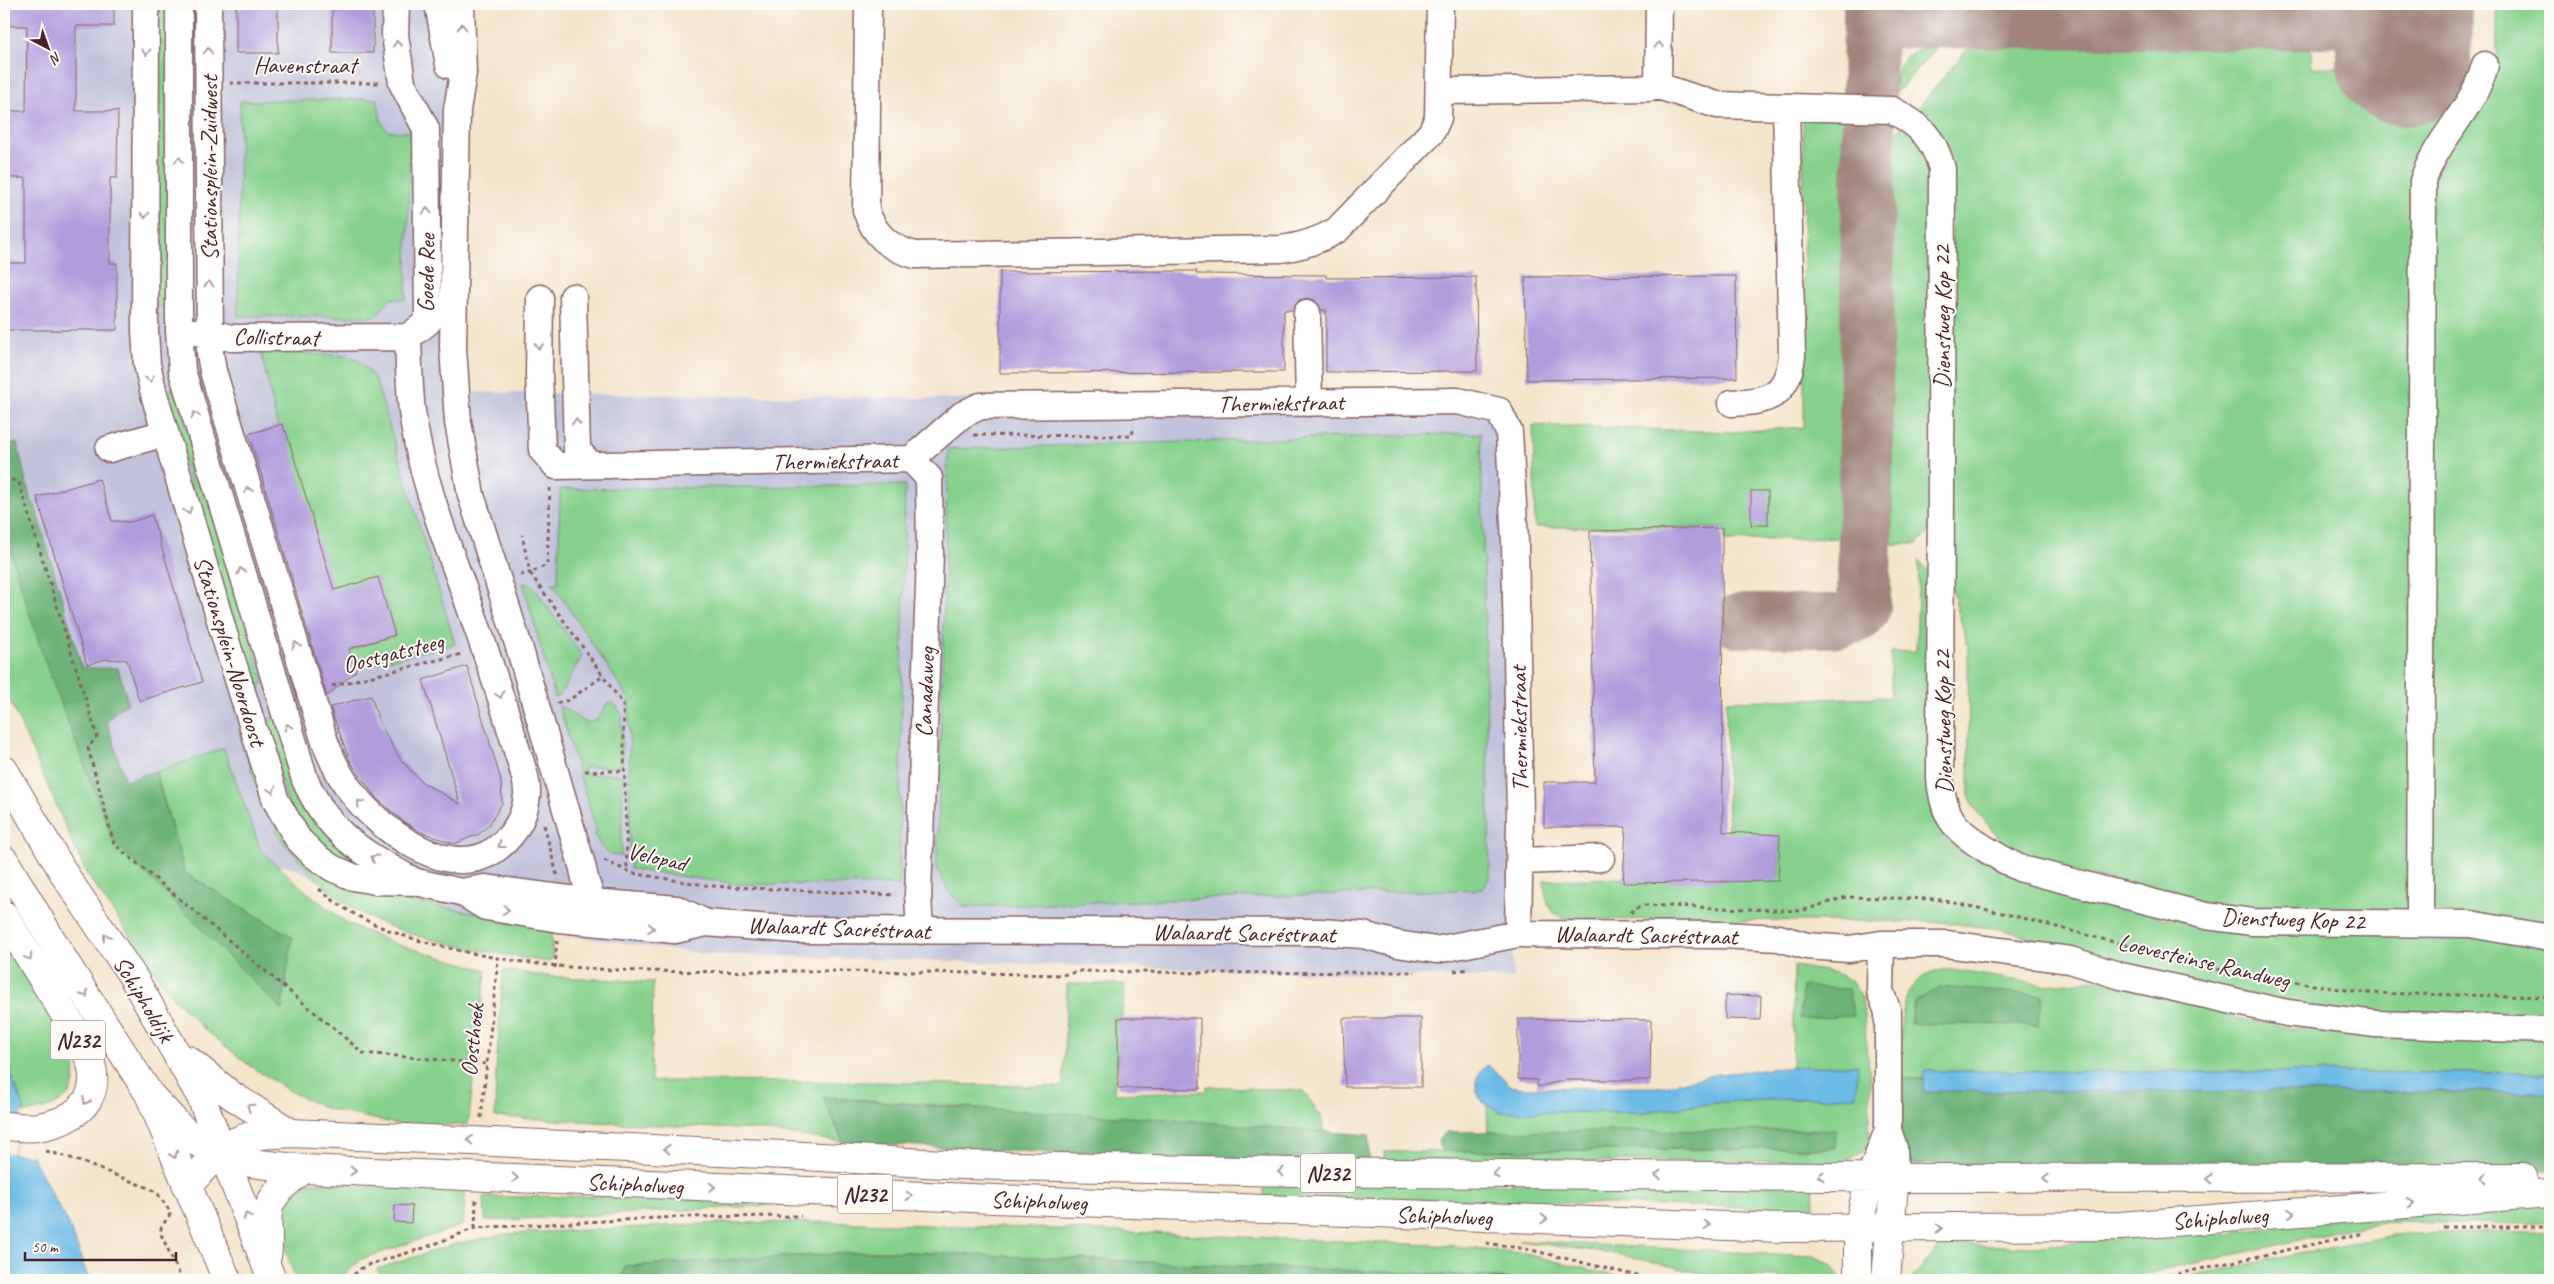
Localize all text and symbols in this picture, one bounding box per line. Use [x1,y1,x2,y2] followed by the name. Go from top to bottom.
[22,22,72,72] north arrow
[456,23,467,31] one-way arrow
[392,39,402,48] one-way arrow
[1653,40,1664,48] one-way arrow
[203,47,213,55] one-way arrow
[46,48,65,68] text: N
[141,49,151,57] one-way arrow
[253,50,360,80] street label: Havenstraat
[194,73,224,261] street label: Stationsplein-Zuidwest
[174,156,184,164] one-way arrow
[422,207,432,214] one-way arrow
[140,212,150,219] one-way arrow
[410,231,442,313] street label: Goede Ree
[1927,243,1957,389] street label: Dienstweg Kop 22
[204,280,214,288] one-way arrow
[233,321,322,353] street label: Collistraat
[534,343,544,351] one-way arrow
[144,375,155,384] one-way arrow
[1218,387,1346,419] street label: Thermiekstraat
[190,412,200,420] one-way arrow
[571,418,582,426] one-way arrow
[772,445,900,477] street label: Thermiekstraat
[244,486,254,494] one-way arrow
[182,506,193,515] one-way arrow
[187,552,274,752] street label: Stationsplein-Noordoost
[236,568,246,576] one-way arrow
[339,626,448,680] street label: Oostgatsteeg
[291,641,301,650] one-way arrow
[908,645,942,738] street label: Canadaweg
[1927,648,1959,794] street label: Dienstweg Kop 22
[1503,664,1535,792] street label: Thermiekstraat
[494,690,504,698] one-way arrow
[283,723,293,731] one-way arrow
[267,786,277,794] one-way arrow
[357,799,366,808] one-way arrow
[624,836,693,879] street label: Velopad
[498,839,507,847] one-way arrow
[371,854,380,864] one-way arrow
[2221,902,2368,937] street label: Dienstweg Kop 22
[501,905,510,915] one-way arrow
[747,910,933,946] street label: Walaardt Sacréstraat
[1152,916,1338,950] street label: Walaardt Sacréstraat
[1554,918,1740,952] street label: Walaardt Sacréstraat
[648,922,656,933] one-way arrow
[2115,927,2294,996] street label: Loevesteinse Randweg
[103,933,112,943] one-way arrow
[107,950,183,1050] street label: Schipholdijk
[23,952,33,961] one-way arrow
[79,988,89,997] one-way arrow
[453,1000,491,1078] street label: Oosthoek
[50,1020,106,1060] road number: N232
[83,1096,93,1105] one-way arrow
[246,1104,255,1113] one-way arrow
[466,1135,474,1146] one-way arrow
[663,1144,671,1155] one-way arrow
[168,1150,179,1159] one-way arrow
[1300,1154,1356,1192] road number: N232
[349,1166,357,1176] one-way arrow
[586,1166,685,1202] street label: Schipholweg
[1277,1167,1284,1177] one-way arrow
[1492,1169,1500,1179] one-way arrow
[1654,1170,1662,1180] one-way arrow
[1817,1171,1824,1181] one-way arrow
[2480,1172,2488,1183] one-way arrow
[511,1173,519,1184] one-way arrow
[838,1174,892,1214] road number: N232
[2042,1174,2050,1184] one-way arrow
[2205,1174,2212,1184] one-way arrow
[708,1182,716,1193] one-way arrow
[990,1184,1089,1218] street label: Schipholweg
[906,1190,914,1201] one-way arrow
[2407,1198,2415,1209] one-way arrow
[1395,1199,1494,1233] street label: Schipholweg
[2171,1200,2271,1236] street label: Schipholweg
[2287,1208,2295,1219] one-way arrow
[243,1212,253,1220] one-way arrow
[1541,1214,1549,1225] one-way arrow
[1703,1220,1711,1231] one-way arrow
[1935,1223,1943,1233] one-way arrow
[25,1229,176,1261] scale bar
[32,1238,59,1257] text: 50 m

